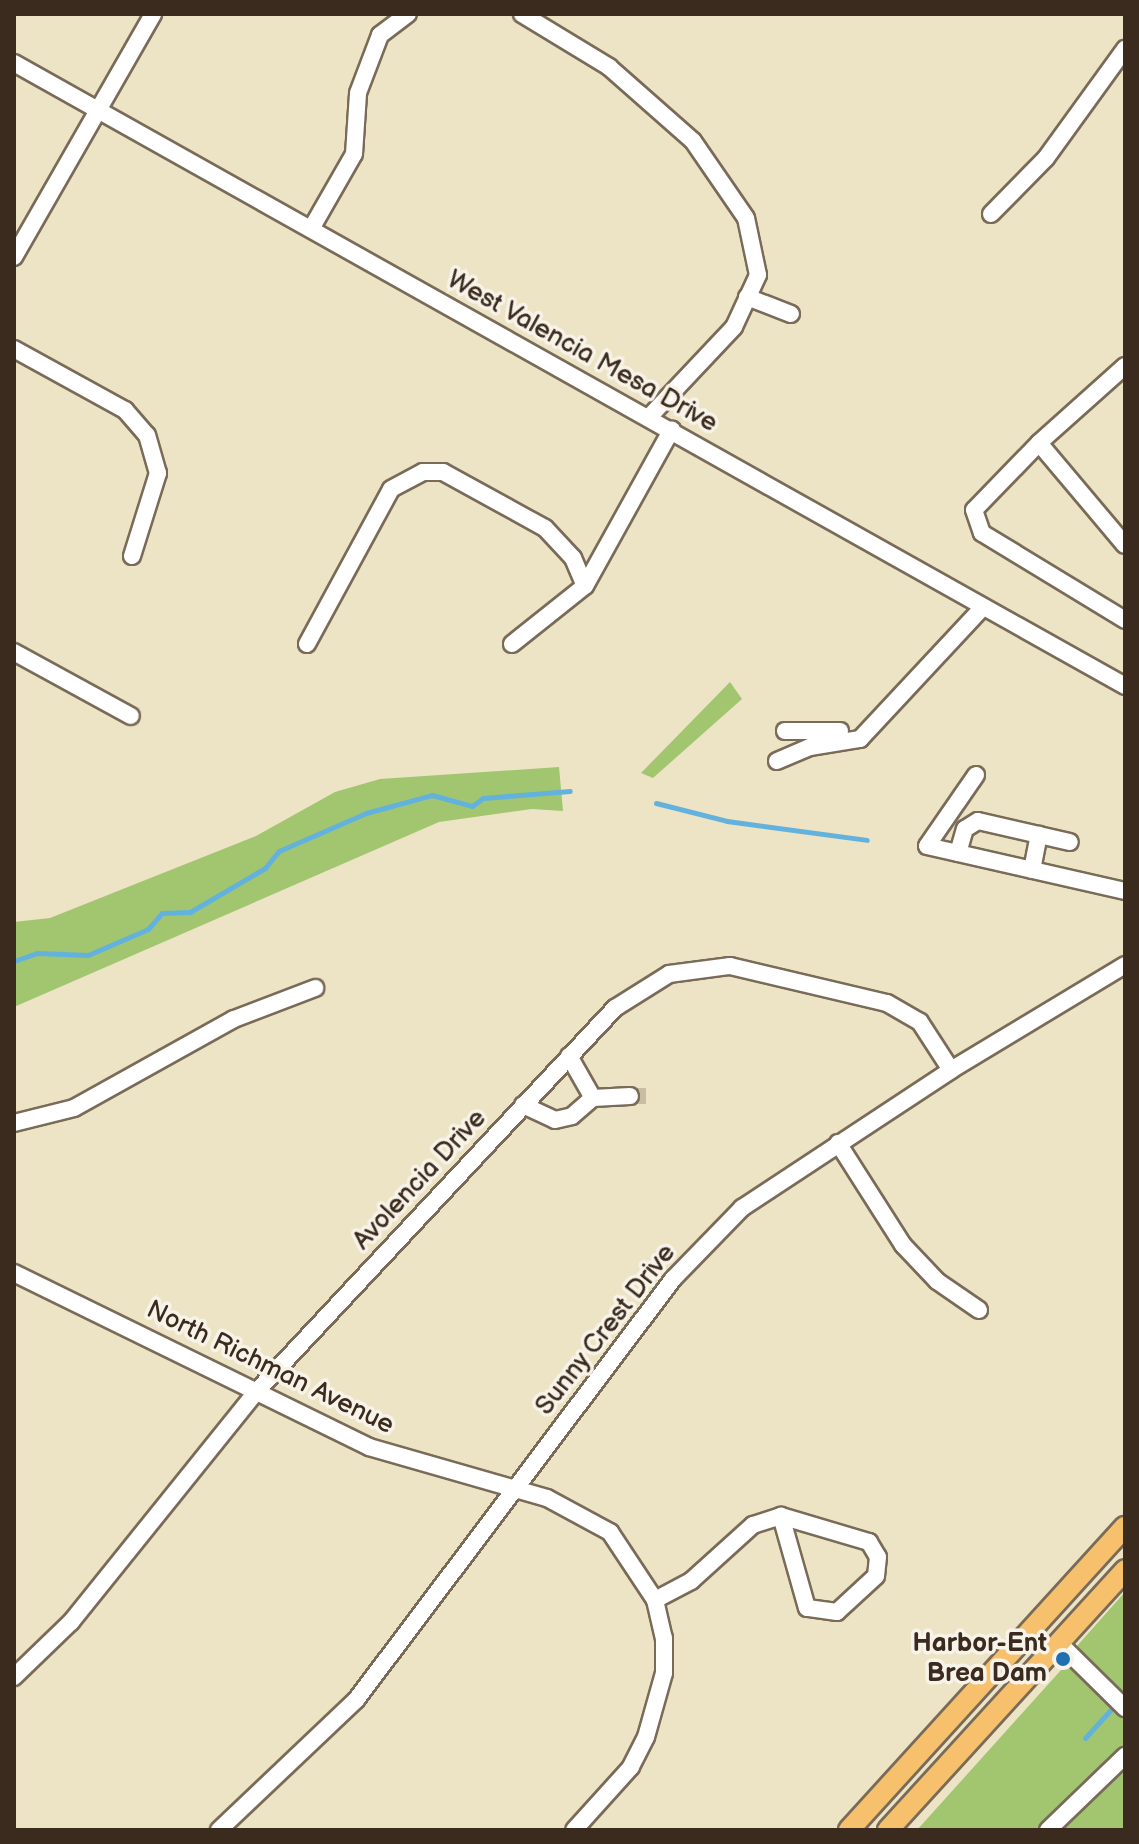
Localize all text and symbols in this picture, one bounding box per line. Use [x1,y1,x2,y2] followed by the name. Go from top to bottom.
[441,264,723,440] street label: West Valencia Mesa Drive
[347,1103,493,1257] street label: Avolencia Drive
[529,1238,683,1422] street label: Sunny Crest Drive
[141,1295,399,1441] street label: North Richman Avenue
[913,1628,1047,1690] place label: Harbor-Ent Brea Dam
[1054,1650,1072,1668] marker: Harbor-Ent Brea Dam

